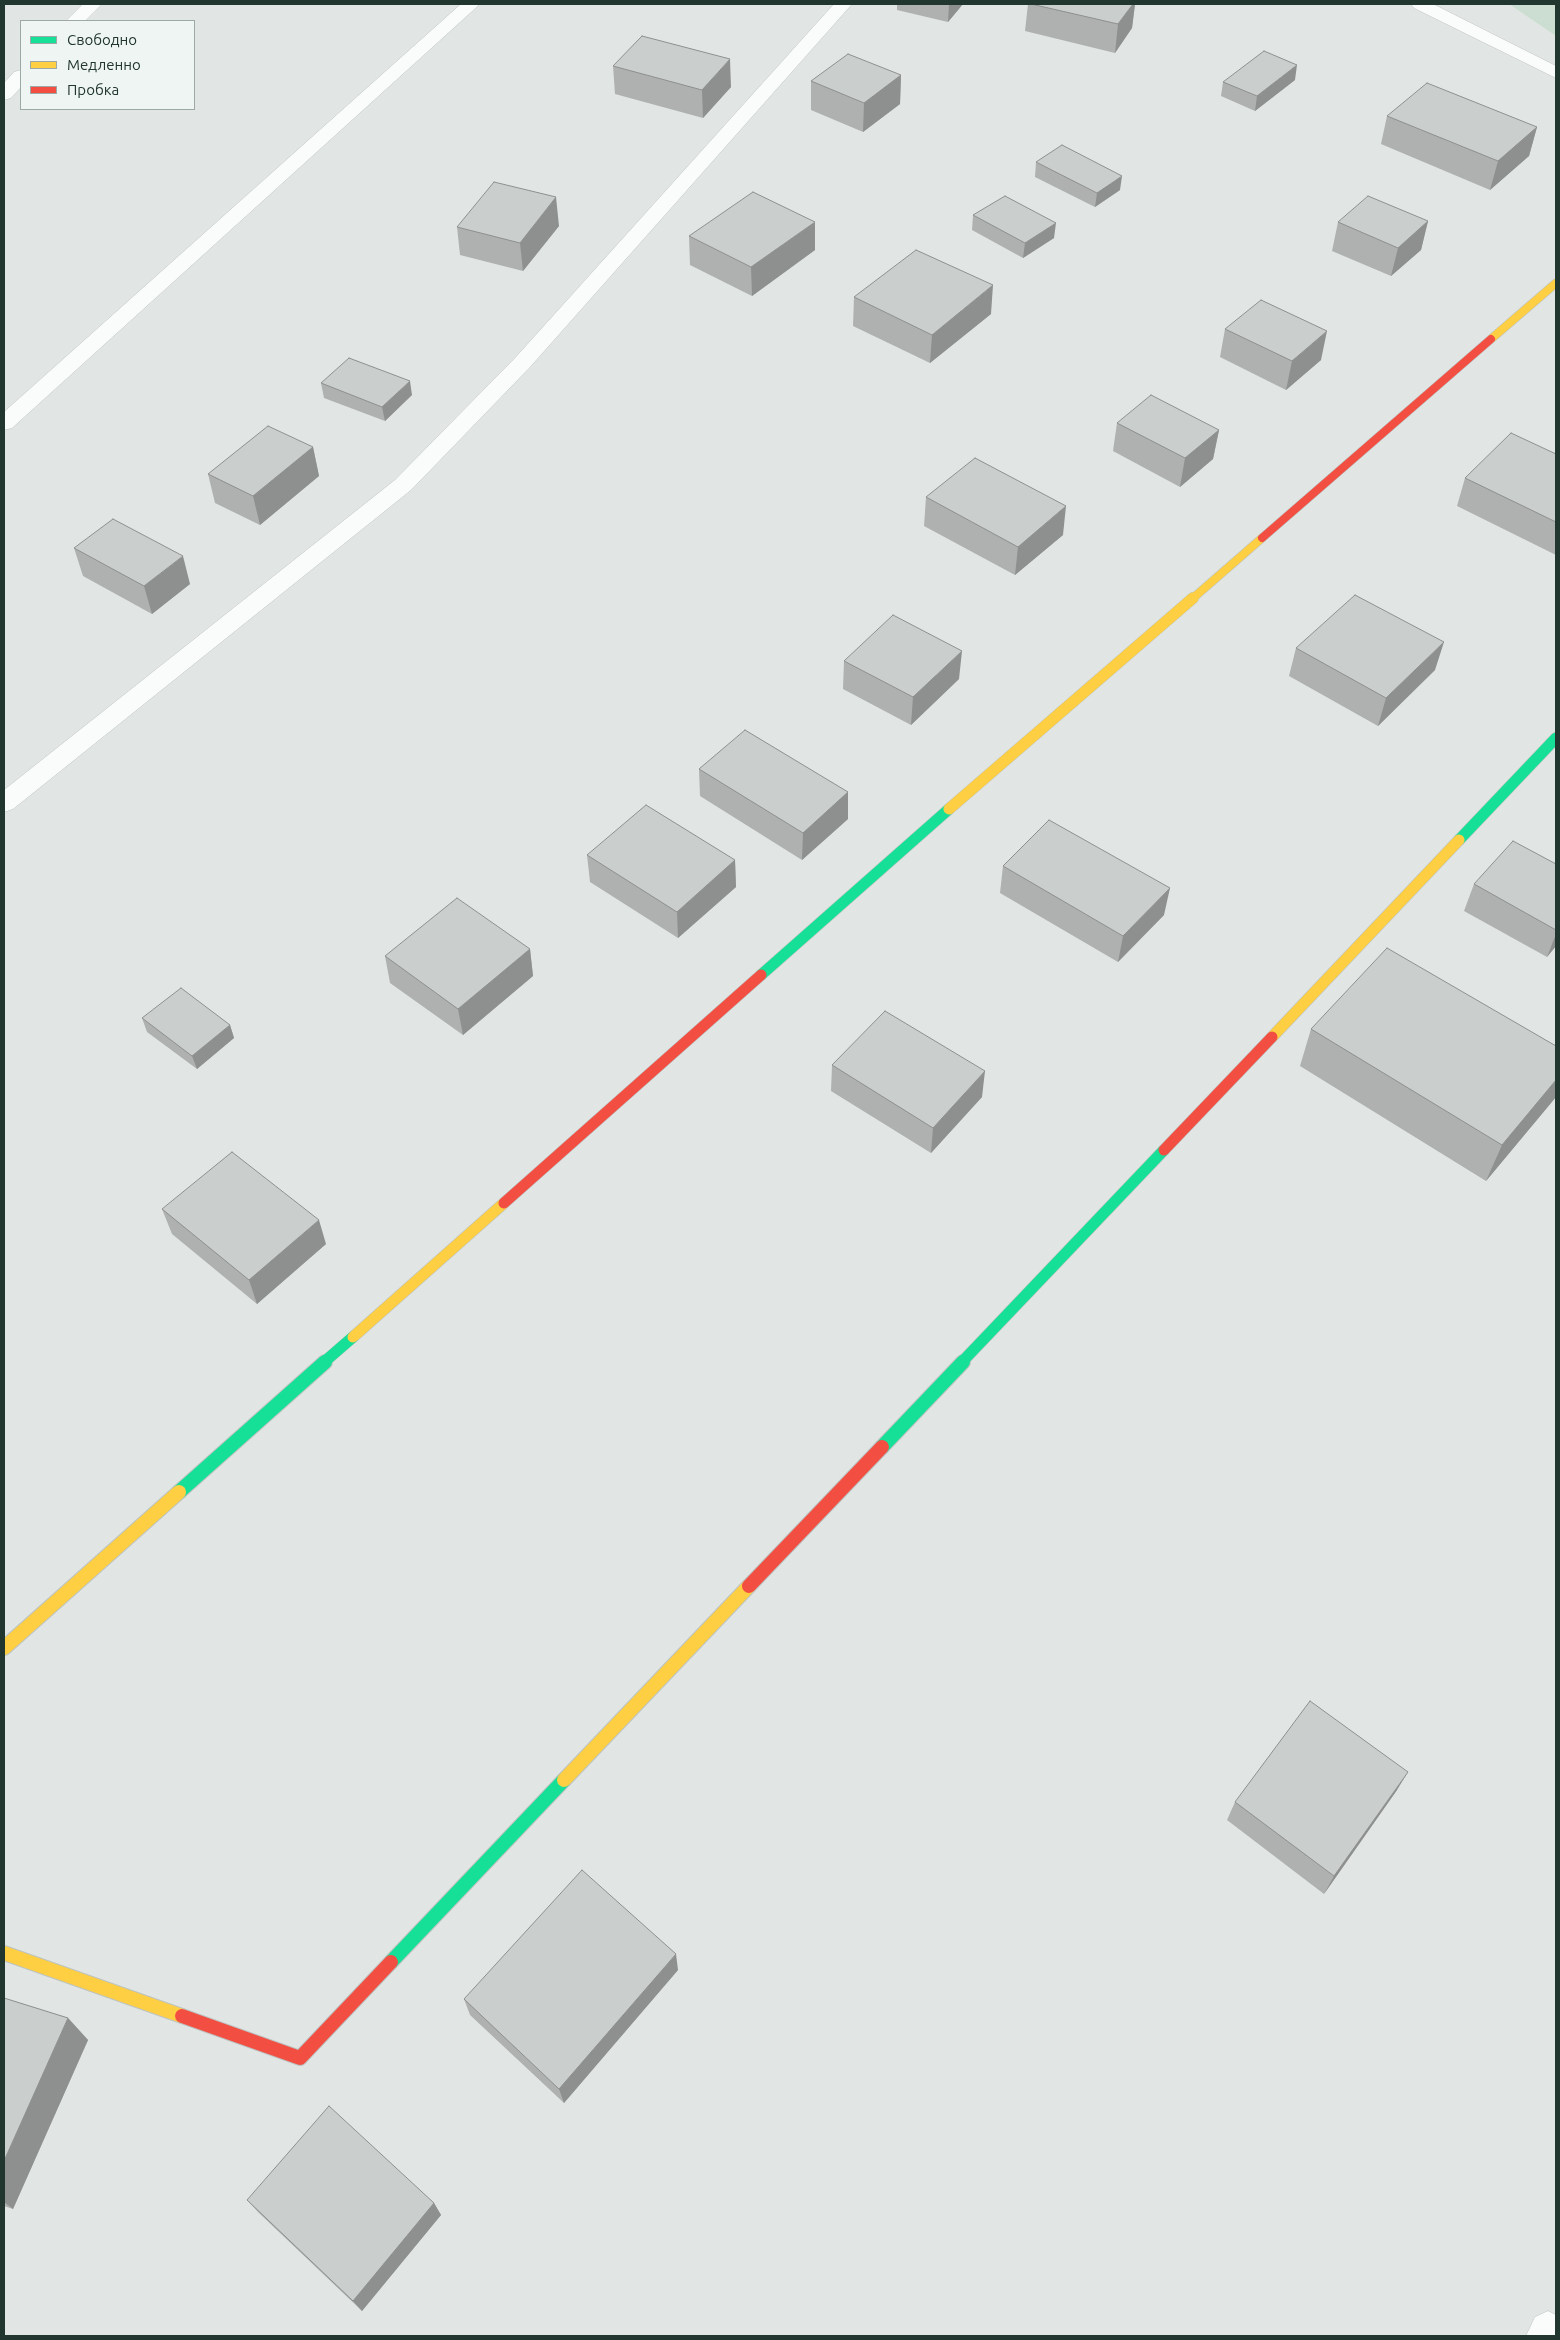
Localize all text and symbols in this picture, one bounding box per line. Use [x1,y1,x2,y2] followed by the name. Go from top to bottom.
[20,20,195,110] legend
[67,31,137,48] text: Свободно
[67,56,141,73] text: Медленно
[67,81,119,98] text: Пробка

